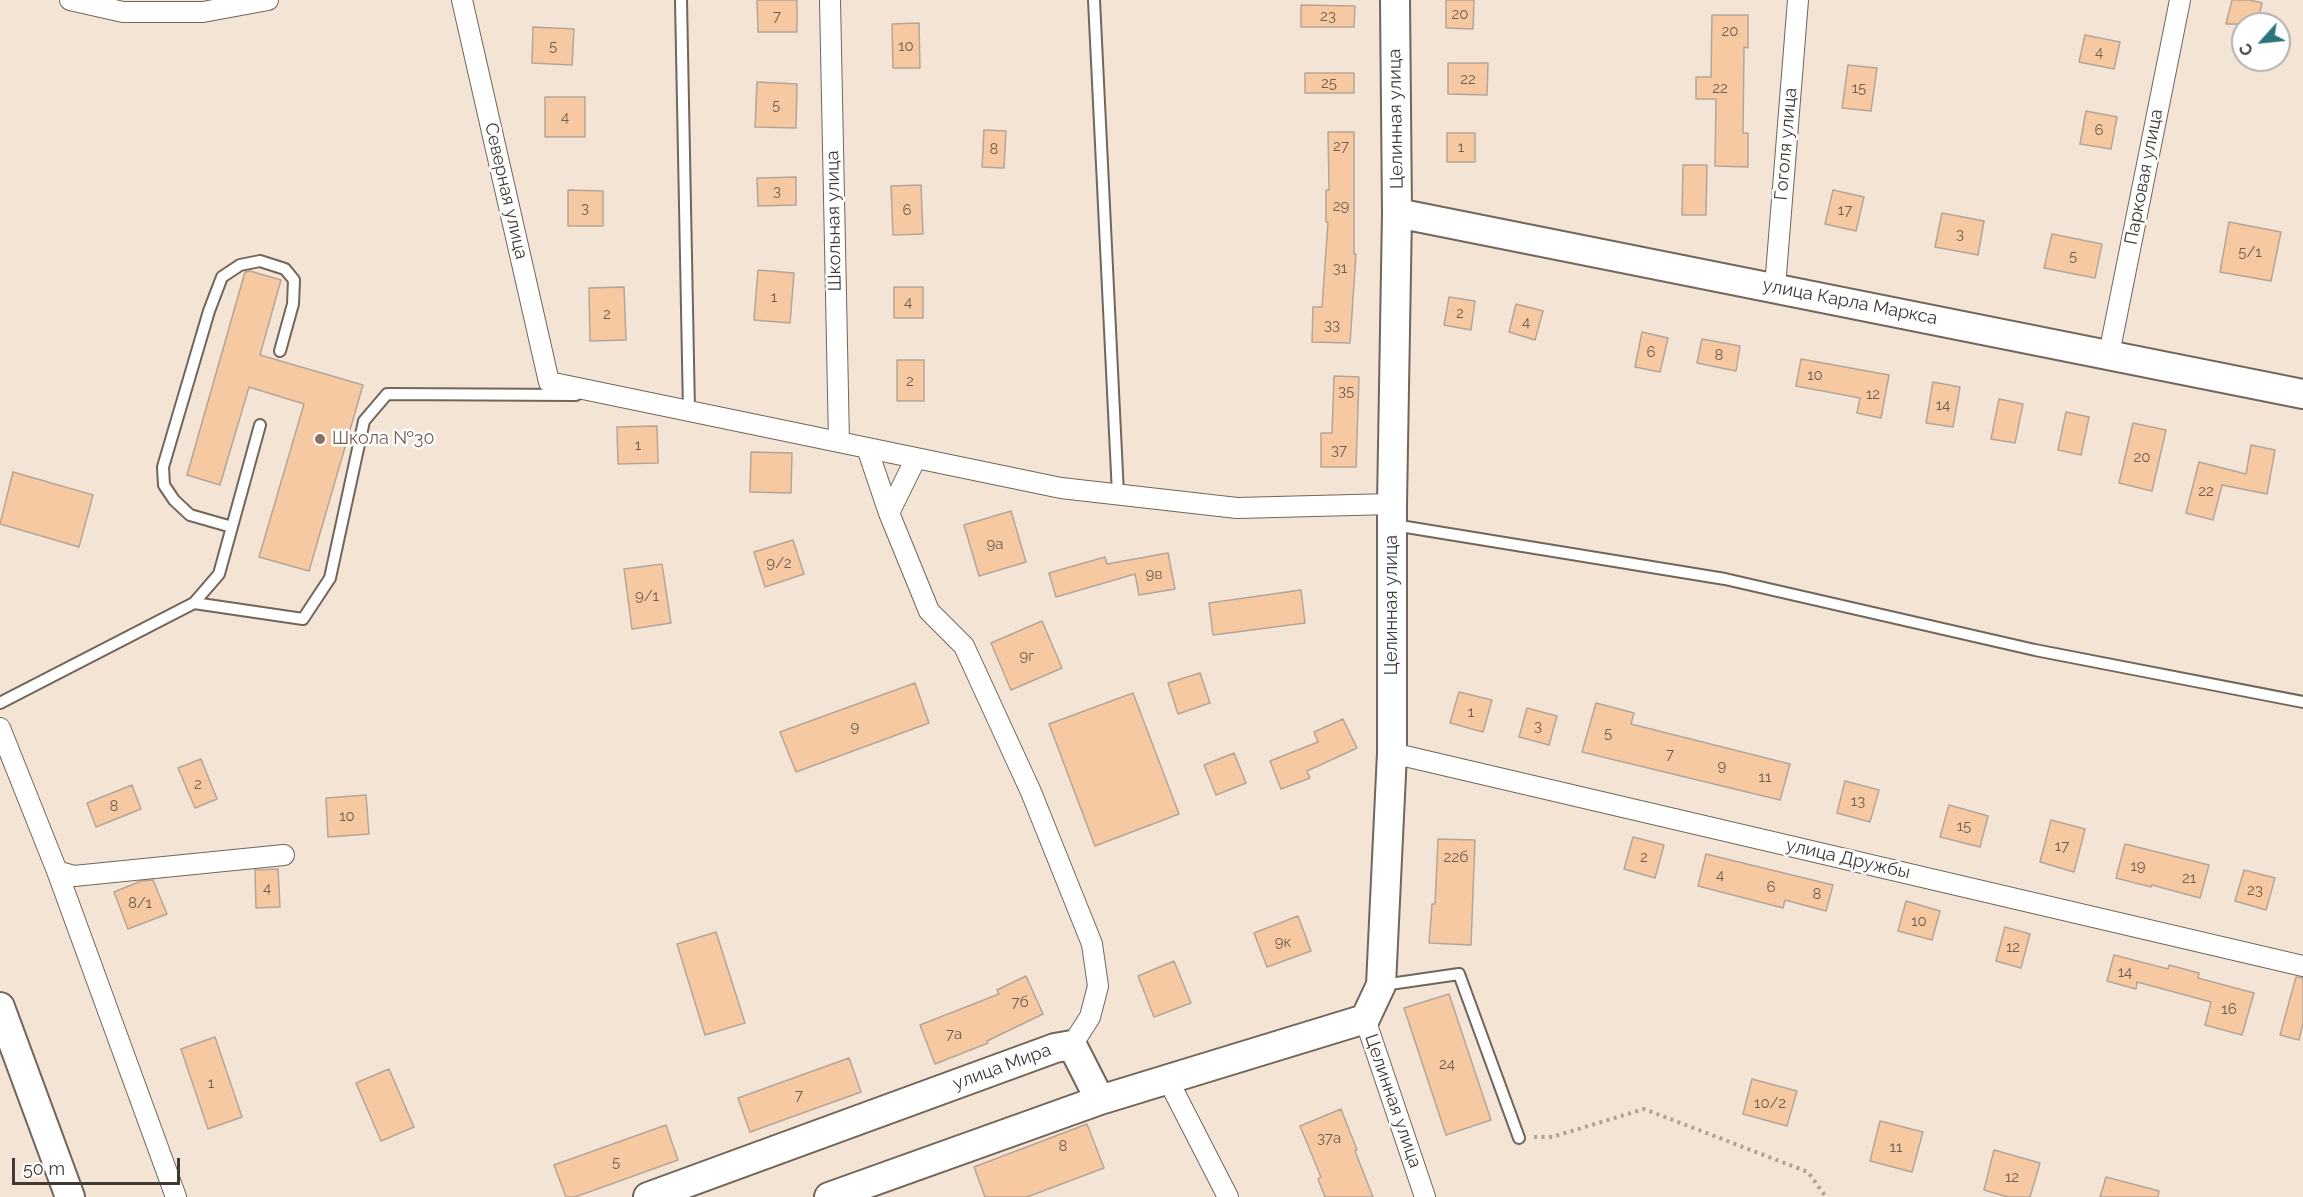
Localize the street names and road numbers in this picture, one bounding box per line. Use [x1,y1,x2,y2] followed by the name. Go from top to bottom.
[1384,49,1408,189] street label: Целинная улица
[1770,87,1802,201] street label: Гоголя улица
[2120,107,2168,247] street label: Парковая улица
[480,121,532,261] street label: Северная улица
[822,150,846,292] street label: Школьная улица
[1761,274,1939,330] street label: улица Карла Маркса
[1381,535,1403,675] street label: Целинная улица
[1784,834,1912,884] street label: улица Дружбы
[1360,1031,1426,1171] street label: Целинная улица
[950,1039,1054,1095] street label: улица Мира

